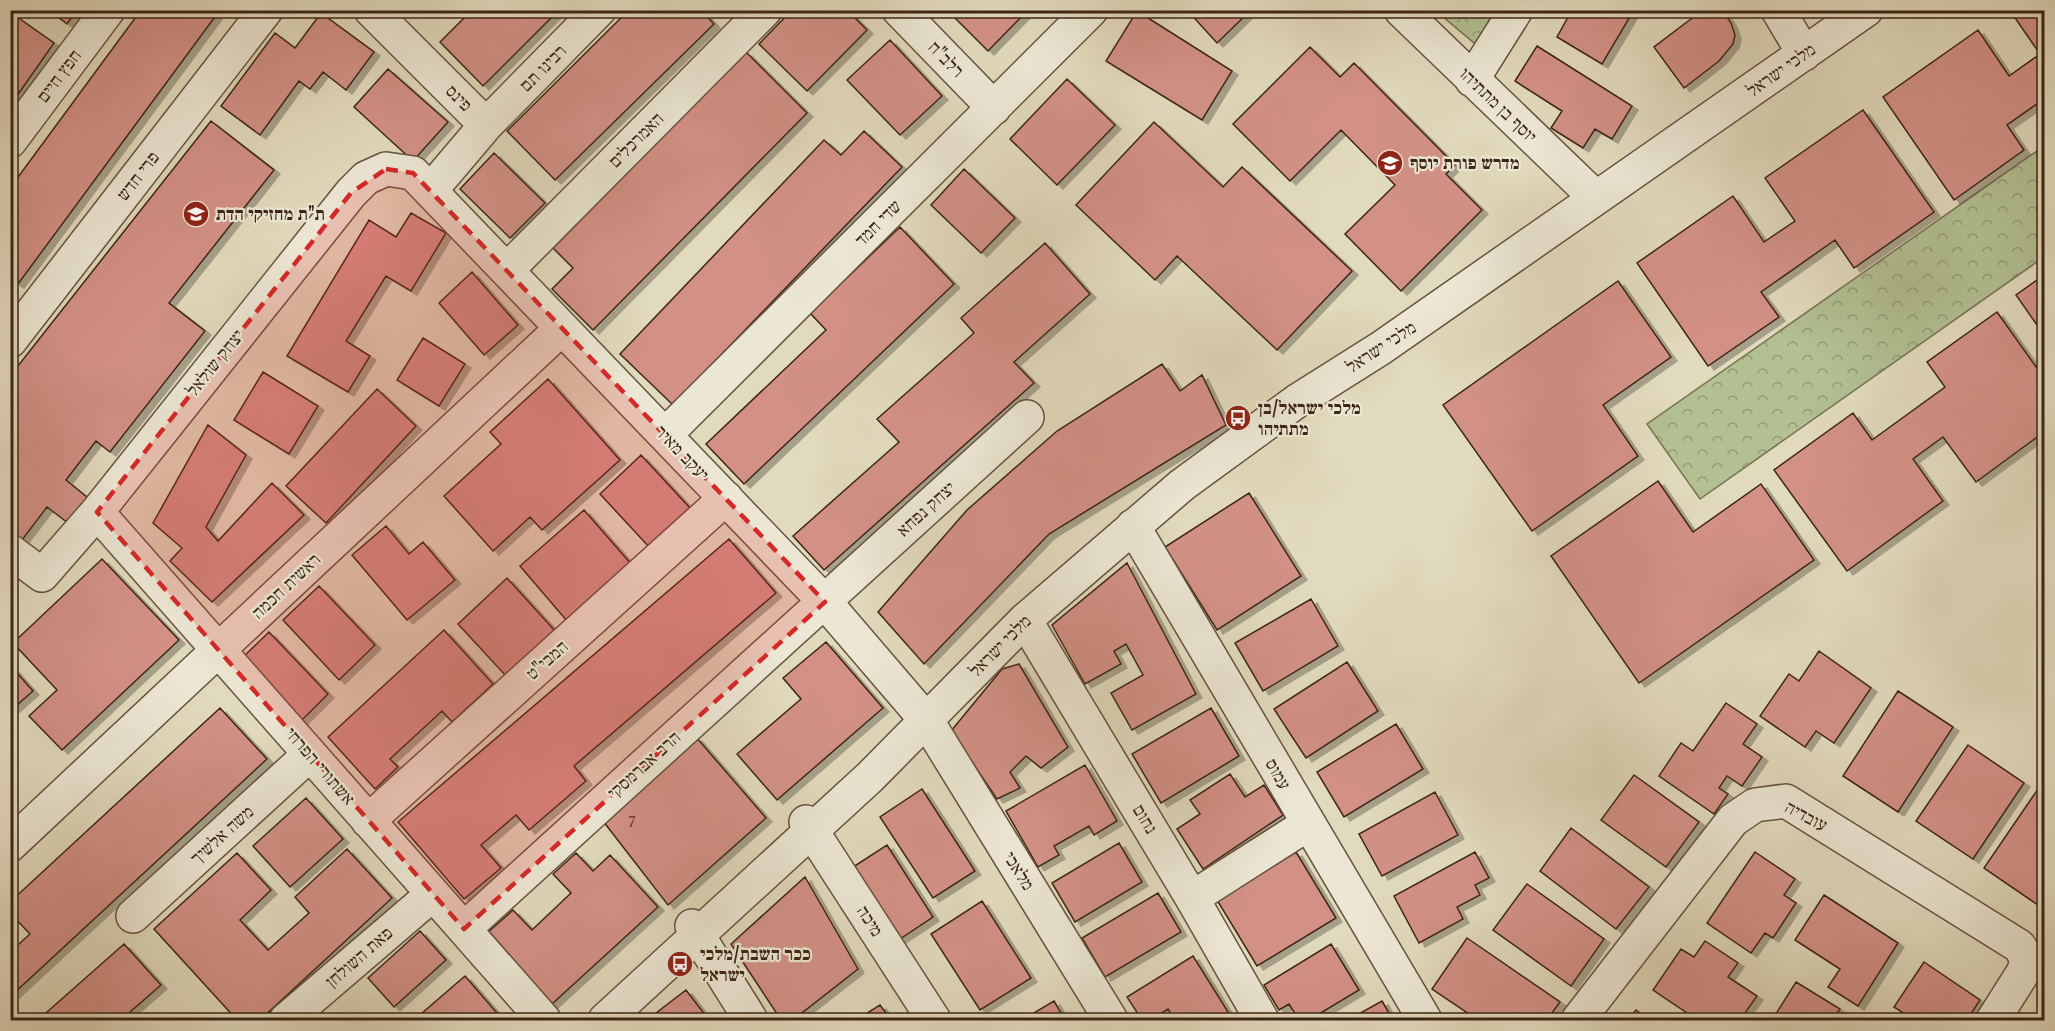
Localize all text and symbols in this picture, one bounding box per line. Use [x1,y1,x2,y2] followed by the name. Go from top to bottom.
[923,36,969,82] street label: רלב"ח
[1742,38,1820,102] street label: מלכי ישראל
[515,40,571,96] street label: רבינו תם
[32,45,86,107] street label: חפץ חיים
[1455,63,1541,147] street label: יוסף בן מתתיהו
[441,80,477,116] street label: פינס
[604,108,668,172] street label: האמרכלים
[112,147,164,205] street label: פרי חדש
[1375,148,1405,178] school or university icon: מדרש פורת יוסף
[1410,152,1519,174] place label: מדרש פורת יוסף
[850,195,906,251] street label: שדי חמד
[181,199,211,229] school or university icon: ת"ת מחזיקי הדת
[216,203,325,225] place label: ת"ת מחזיקי הדת
[1342,316,1420,378] street label: מלכי ישראל
[181,325,249,401] street label: יצחק שולאל
[1258,397,1361,440] place label: מלכי ישראל/בן מתתיהו
[1223,403,1253,433] bus stop icon: מלכי ישראל/בן מתתיהו
[650,421,714,485] street label: יעקב מאיר
[892,477,960,541] street label: יצחק נפחא
[247,548,325,624] street label: ראשית חכמה
[964,610,1036,682] street label: מלכי ישראל
[521,635,573,685] street label: המבי"ט
[280,723,360,809] street label: אשתורי הפרחי
[603,726,685,804] street label: הרב אברמסקי
[1260,755,1296,793] street label: עמוס
[1781,796,1831,836] street label: עובדיה
[1128,800,1162,838] street label: נחום
[186,801,258,869] street label: משה אלשיך
[628,812,636,831] house number: 7
[999,848,1039,894] street label: מלאכי
[852,901,888,941] street label: מיכה
[321,922,397,992] street label: פאת השולחן
[700,943,811,986] place label: ככר השבת/מלכי ישראל
[665,949,695,979] bus stop icon: ככר השבת/מלכי ישראל

